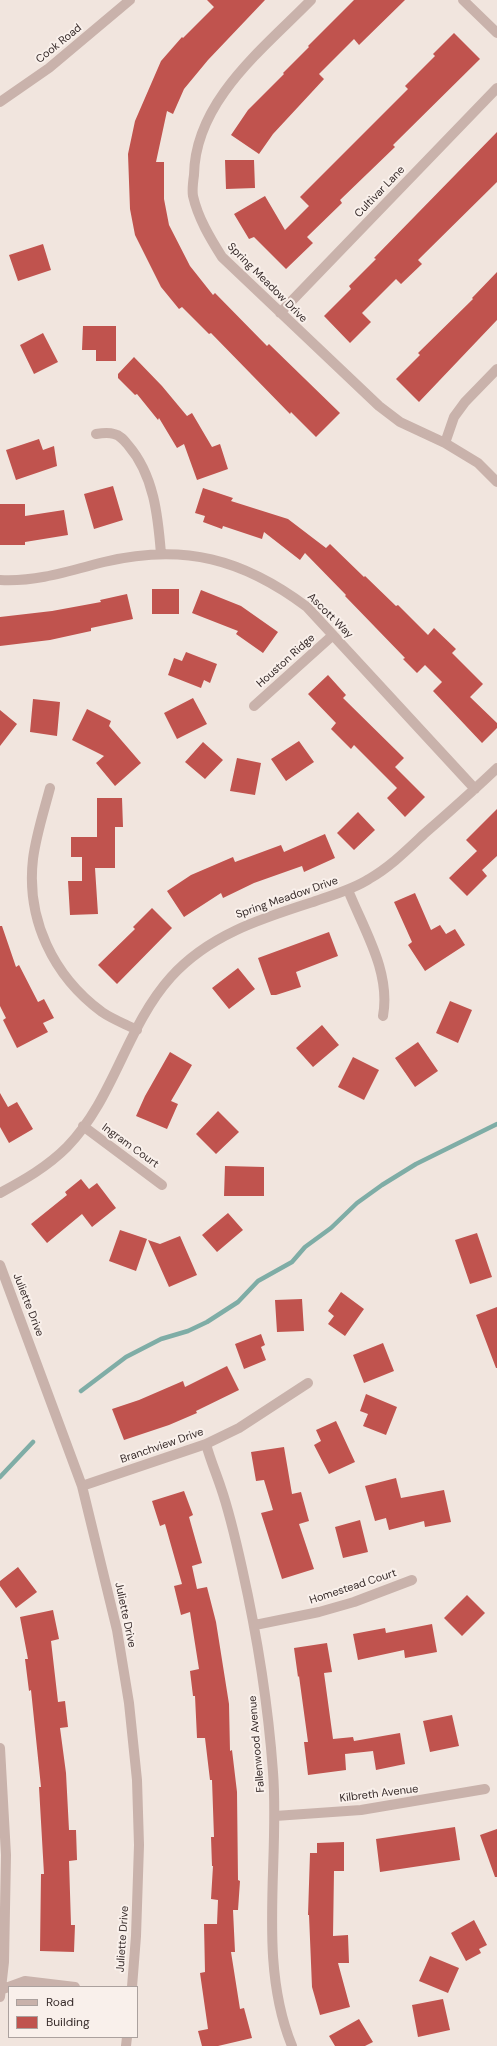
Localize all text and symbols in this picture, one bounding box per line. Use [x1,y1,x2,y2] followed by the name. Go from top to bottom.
[33,22,85,66] street label: Cook Road
[352,164,408,220] street label: Cultivar Lane
[224,240,310,326] street label: Spring Meadow Drive
[304,590,356,642] street label: Ascott Way
[254,631,318,691] street label: Houston Ridge
[234,874,340,922] street label: Spring Meadow Drive
[99,1121,161,1171] street label: Ingram Court
[10,1272,46,1338] street label: Juliette Drive
[119,1426,205,1466] street label: Branchview Drive
[308,1567,398,1607] street label: Homestead Court
[112,1581,138,1649] street label: Juliette Drive
[246,1695,268,1793] street label: Fallenwood Avenue
[339,1783,419,1805] street label: Kilbreth Avenue
[114,1905,132,1973] street label: Juliette Drive
[8,1986,138,2038] legend
[46,1994,74,2010] text: Road
[46,2014,90,2030] text: Building

